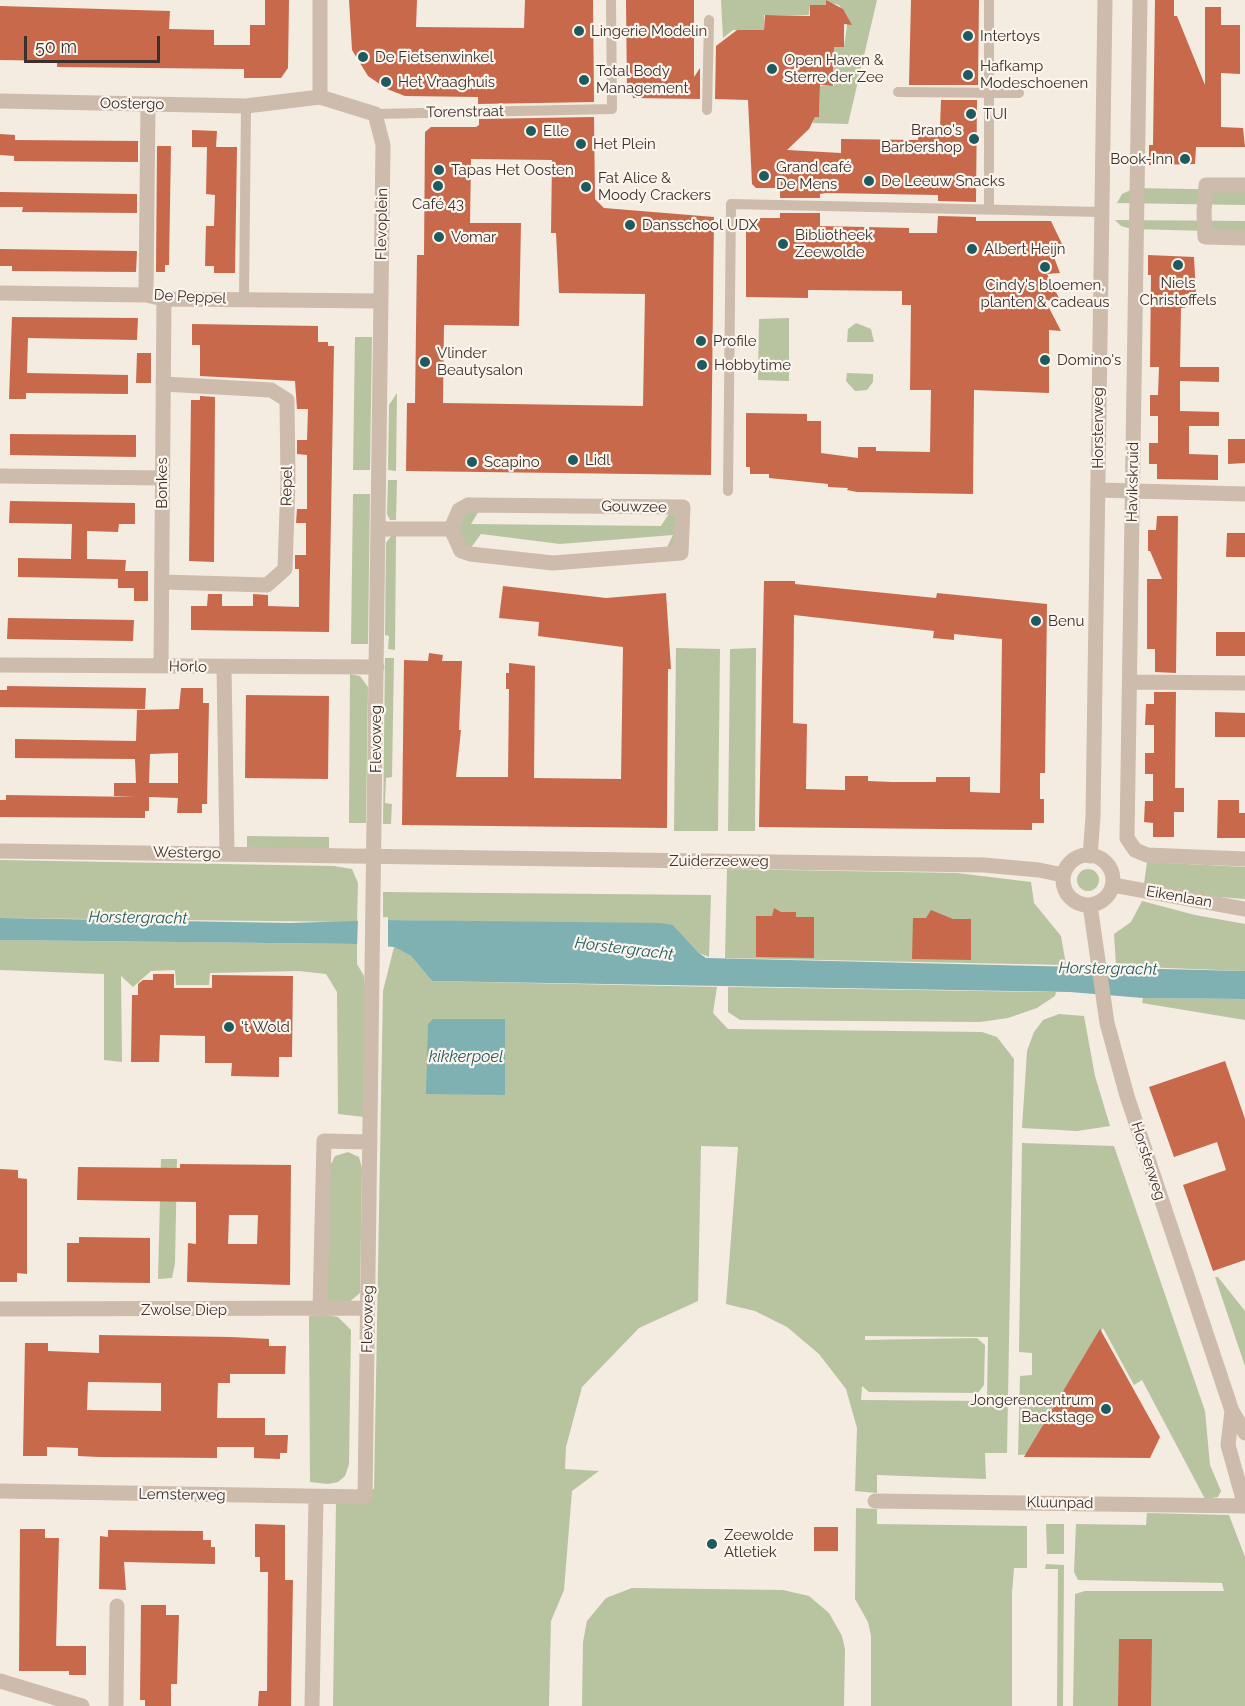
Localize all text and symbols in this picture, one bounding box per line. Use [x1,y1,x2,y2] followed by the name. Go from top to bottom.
[591,22,707,40] place label: Lingerie Modelin
[27,24,164,62] scale bar
[572,24,586,38] marker: Lingerie Modelin
[980,27,1040,45] place label: Intertoys
[961,29,975,43] marker: Intertoys
[35,36,77,57] text: 50 m
[375,48,493,66] place label: De Fietsenwinkel
[356,50,370,64] marker: De Fietsenwinkel
[784,51,884,86] place label: Open Haven & Sterre der Zee
[980,57,1088,92] place label: Hafkamp Modeschoenen
[596,62,689,97] place label: Total Body Management
[765,62,779,76] marker: Open Haven & Sterre der Zee
[961,68,975,82] marker: Hafkamp Modeschoenen
[398,73,495,91] place label: Het Vraaghuis
[577,73,591,87] marker: Total Body Management
[379,75,393,89] marker: Het Vraaghuis
[100,94,164,114] street label: Oostergo
[426,102,504,122] street label: Torenstraat
[983,105,1007,123] place label: TUI
[964,107,978,121] marker: TUI
[881,121,962,156] place label: Brano's Barbershop
[543,122,569,140] place label: Elle
[524,124,538,138] marker: Elle
[967,132,981,146] marker: Brano's Barbershop
[593,135,656,153] place label: Het Plein
[574,137,588,151] marker: Het Plein
[1110,150,1173,168] place label: Book-Inn
[1178,152,1192,166] marker: Book-Inn
[776,158,852,193] place label: Grand café De Mens
[451,161,574,179] place label: Tapas Het Oosten
[432,163,446,177] marker: Tapas Het Oosten
[598,169,711,204] place label: Fat Alice & Moody Crackers
[757,169,771,183] marker: Grand café De Mens
[881,172,1005,190] place label: De Leeuw Snacks
[862,174,876,188] marker: De Leeuw Snacks
[431,179,445,193] marker: Café 43
[579,180,593,194] marker: Fat Alice & Moody Crackers
[372,188,392,260] street label: Flevoplein
[412,195,464,213] place label: Café 43
[642,216,758,234] place label: Dansschool UDX
[623,218,637,232] marker: Dansschool UDX
[795,226,873,261] place label: Bibliotheek Zeewolde
[451,228,496,246] place label: Vomar
[432,230,446,244] marker: Vomar
[776,237,790,251] marker: Bibliotheek Zeewolde
[984,240,1066,258] place label: Albert Heijn
[965,242,979,256] marker: Albert Heijn
[1171,258,1185,272] marker: Niels Christoffels
[1038,260,1052,274] marker: Cindy's bloemen, planten & cadeaus
[1139,274,1217,309] place label: Niels Christoffels
[980,276,1110,311] place label: Cindy's bloemen, planten & cadeaus
[153,286,227,308] street label: De Peppel
[713,332,757,350] place label: Profile
[694,334,708,348] marker: Profile
[437,344,523,379] place label: Vlinder Beautysalon
[1057,351,1121,369] place label: Domino's
[1038,353,1052,367] marker: Domino's
[418,355,432,369] marker: Vlinder Beautysalon
[714,356,791,374] place label: Hobbytime
[695,358,709,372] marker: Hobbytime
[1089,387,1107,469] street label: Horsterweg
[1123,442,1143,522] street label: Havikskruid
[585,451,610,469] place label: Lidl
[484,453,540,471] place label: Scapino
[566,453,580,467] marker: Lidl
[465,455,479,469] marker: Scapino
[153,457,171,509] street label: Bonkes
[278,466,296,506] street label: Repel
[601,497,667,517] street label: Gouwzee
[1048,612,1084,630] place label: Benu
[1029,614,1043,628] marker: Benu
[169,658,207,676] street label: Horlo
[367,705,385,773] street label: Flevoweg
[153,843,221,863] street label: Westergo
[669,852,769,870] street label: Zuiderzeeweg
[1145,882,1213,912] street label: Eikenlaan
[88,908,188,928] water label: Horstergracht
[574,933,674,965] water label: Horstergracht
[1058,959,1158,979] water label: Horstergracht
[241,1018,290,1036] place label: 't Wold
[222,1020,236,1034] marker: 't Wold
[429,1047,503,1067] water label: kikkerpoel
[1127,1120,1169,1202] street label: Horsterweg
[358,1285,378,1353] street label: Flevoweg
[141,1301,227,1319] street label: Zwolse Diep
[970,1391,1094,1426] place label: Jongerencentrum Backstage
[1099,1402,1113,1416] marker: Jongerencentrum Backstage
[138,1485,226,1505] street label: Lemsterweg
[1026,1493,1094,1513] street label: Kluunpad
[724,1526,794,1561] place label: Zeewolde Atletiek
[705,1537,719,1551] marker: Zeewolde Atletiek

